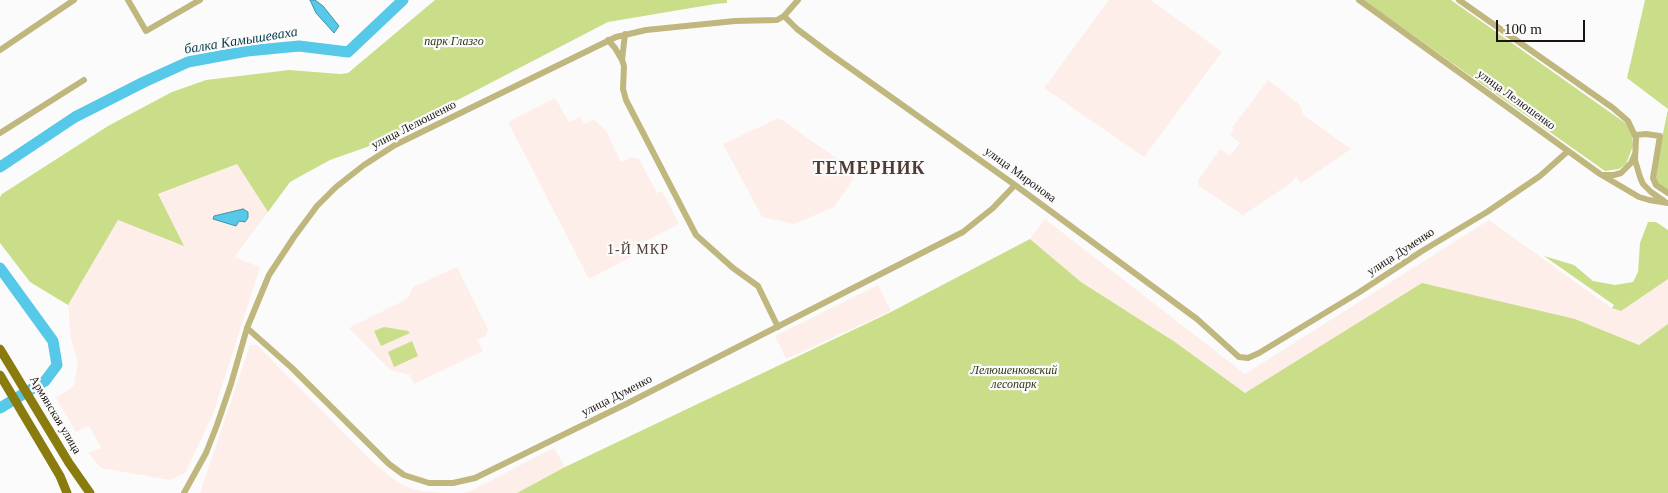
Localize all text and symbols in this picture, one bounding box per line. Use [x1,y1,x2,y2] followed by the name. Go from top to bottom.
[1498,10,1587,42] scale bar
[1504,21,1542,37] text: 100 m
[183,24,299,58] water label: балка Камышеваха
[424,35,484,49] park label: парк Глазго
[1474,67,1558,133] street label: улица Лелюшенко
[369,97,459,153] street label: улица Лелюшенко
[981,144,1059,206] street label: улица Миронова
[811,158,927,180] district label: ТЕМЕРНИК
[1365,225,1437,279] street label: улица Думенко
[606,242,670,258] district label: 1-Й МКР
[971,364,1057,392] park label: Лелюшенковский лесопарк
[579,372,655,420] street label: улица Думенко
[26,373,84,457] street label: Армянская улица

